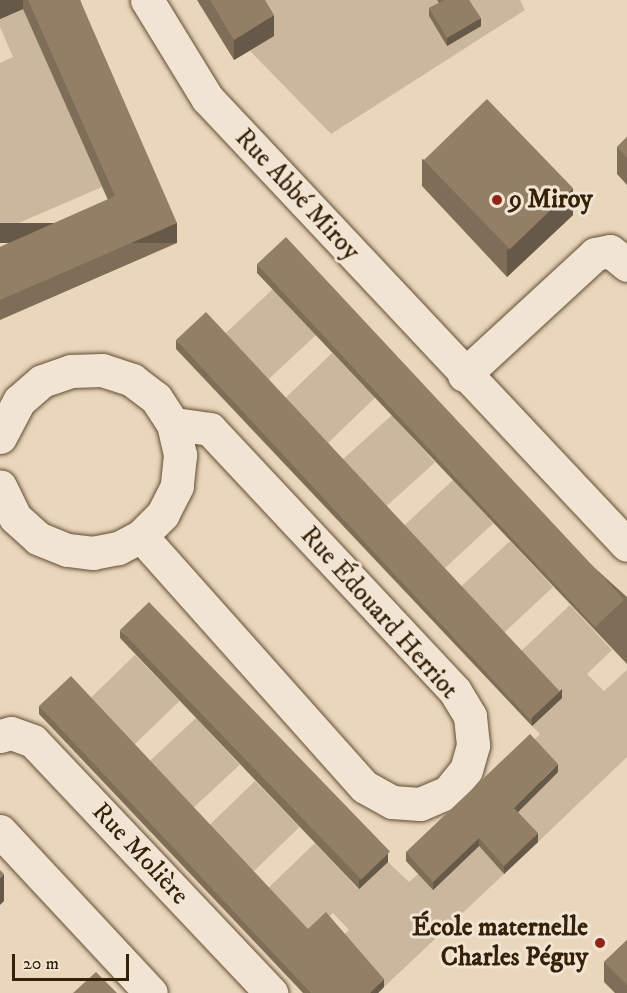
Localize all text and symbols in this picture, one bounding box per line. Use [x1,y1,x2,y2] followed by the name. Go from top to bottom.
[228,123,366,267] street label: Rue Abbé Miroy
[509,184,593,216] place label: 9 Miroy
[490,193,504,207] marker: 9 Miroy
[293,520,465,706] street label: Rue Édouard Herriot
[85,797,195,911] street label: Rue Molière
[412,912,588,974] place label: École maternelle Charles Péguy
[593,936,607,950] marker: École maternelle Charles Péguy
[15,942,132,980] scale bar
[23,953,59,975] text: 20 m

